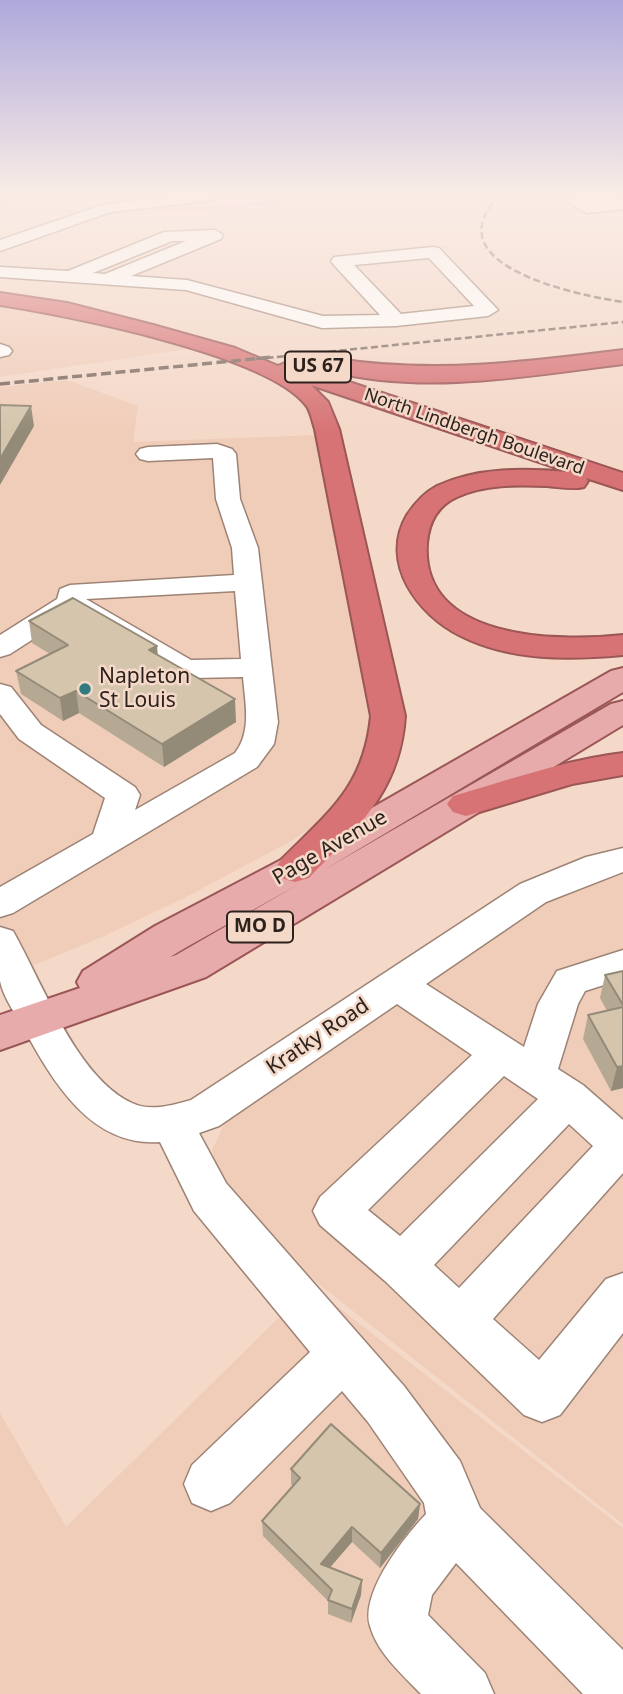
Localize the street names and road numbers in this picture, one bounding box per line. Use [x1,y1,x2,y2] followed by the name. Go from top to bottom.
[285,352,351,382] road number: US 67
[361,384,587,480] street label: North Lindbergh Boulevard
[268,805,392,891] street label: Page Avenue
[227,911,293,942] road number: MO D
[262,993,374,1081] street label: Kratky Road

